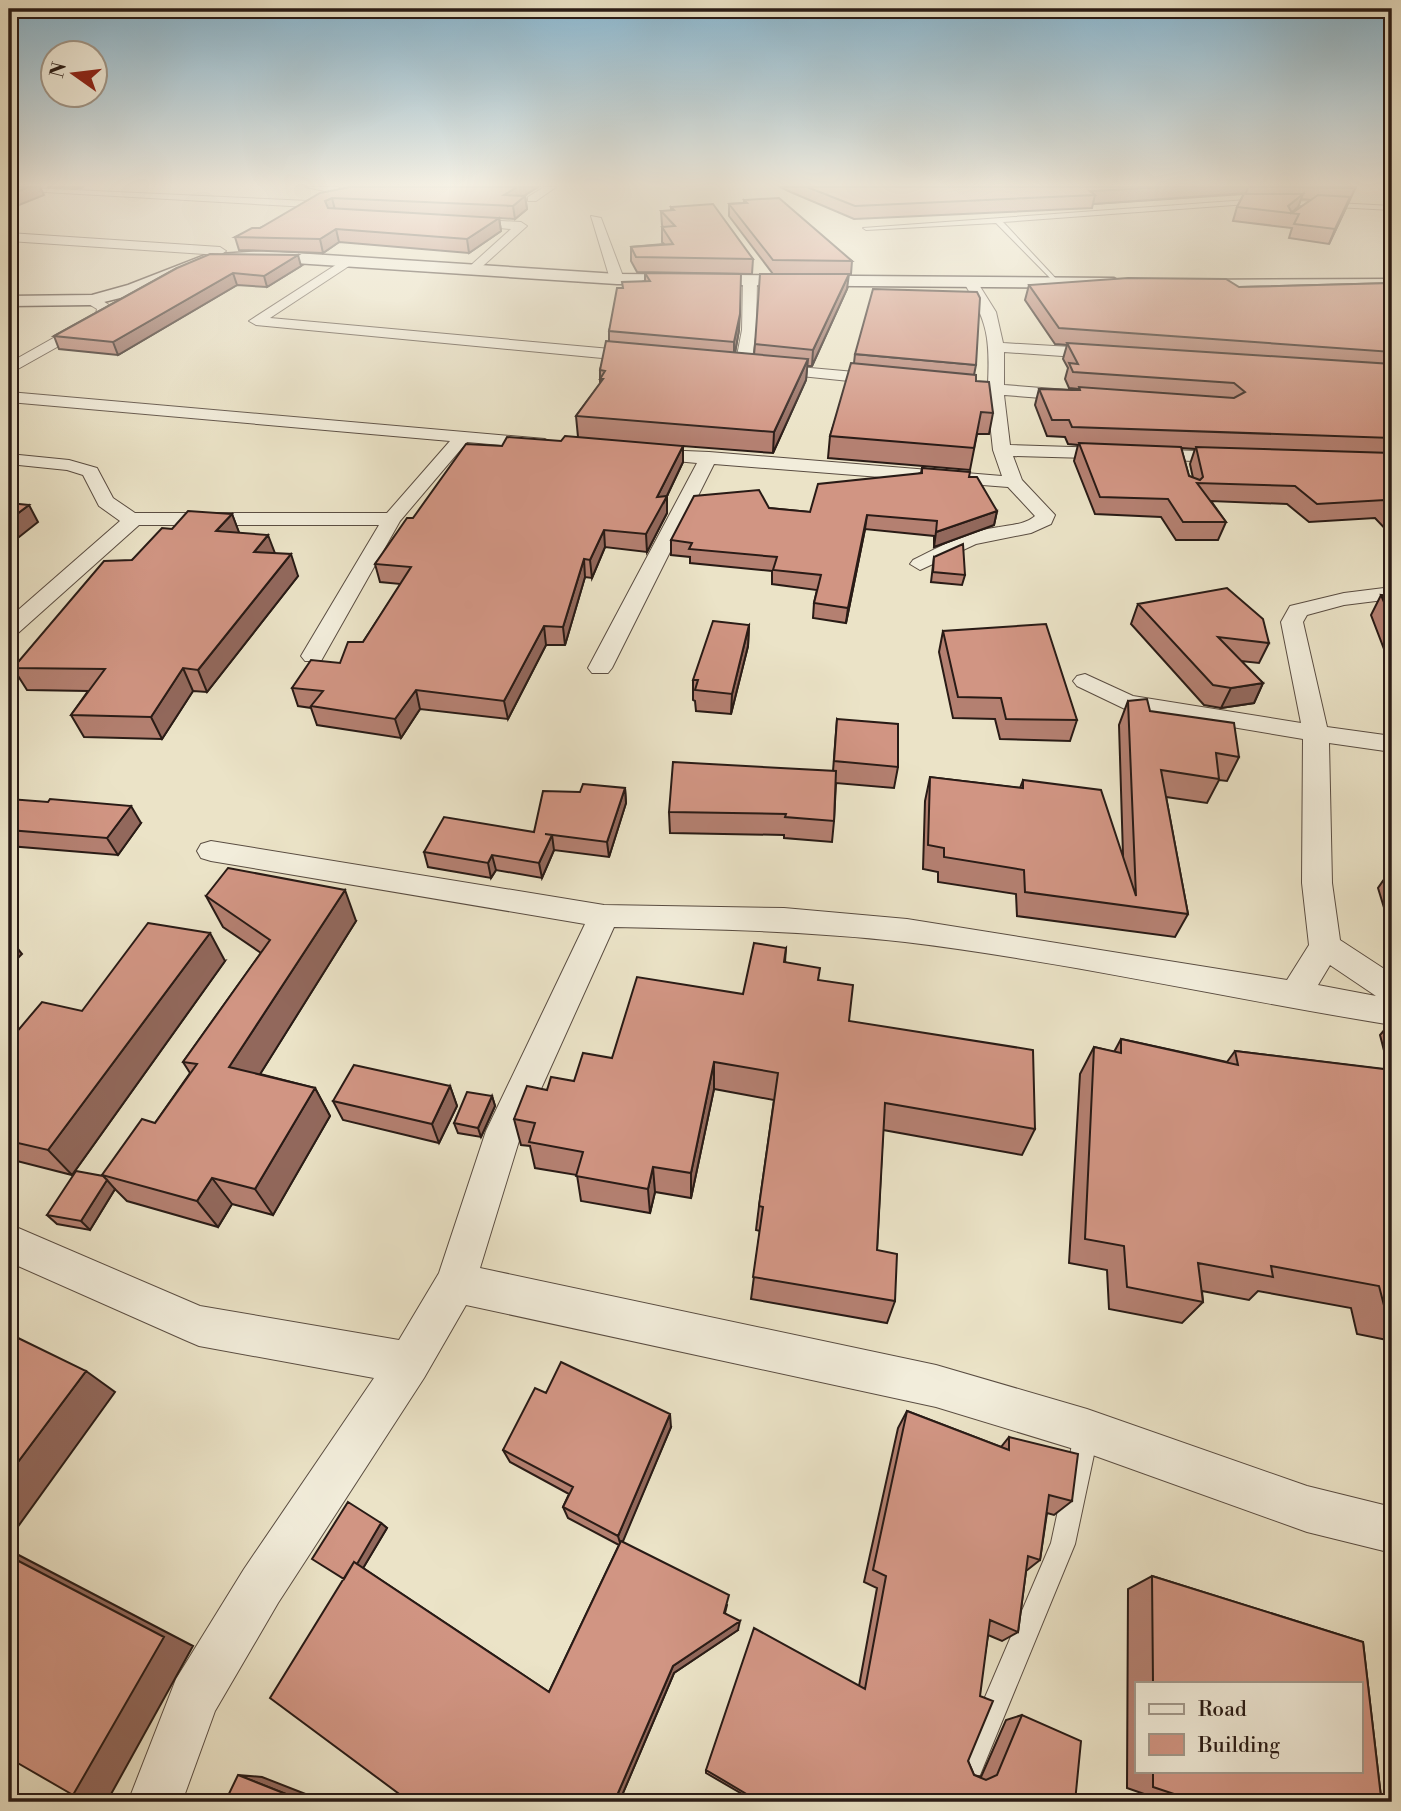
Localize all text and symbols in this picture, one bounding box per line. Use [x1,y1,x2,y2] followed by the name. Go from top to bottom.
[38,38,108,108] north arrow
[45,60,72,80] text: N
[1135,1682,1362,1772] legend
[1198,1697,1247,1723] text: Road
[1197,1733,1280,1759] text: Building

